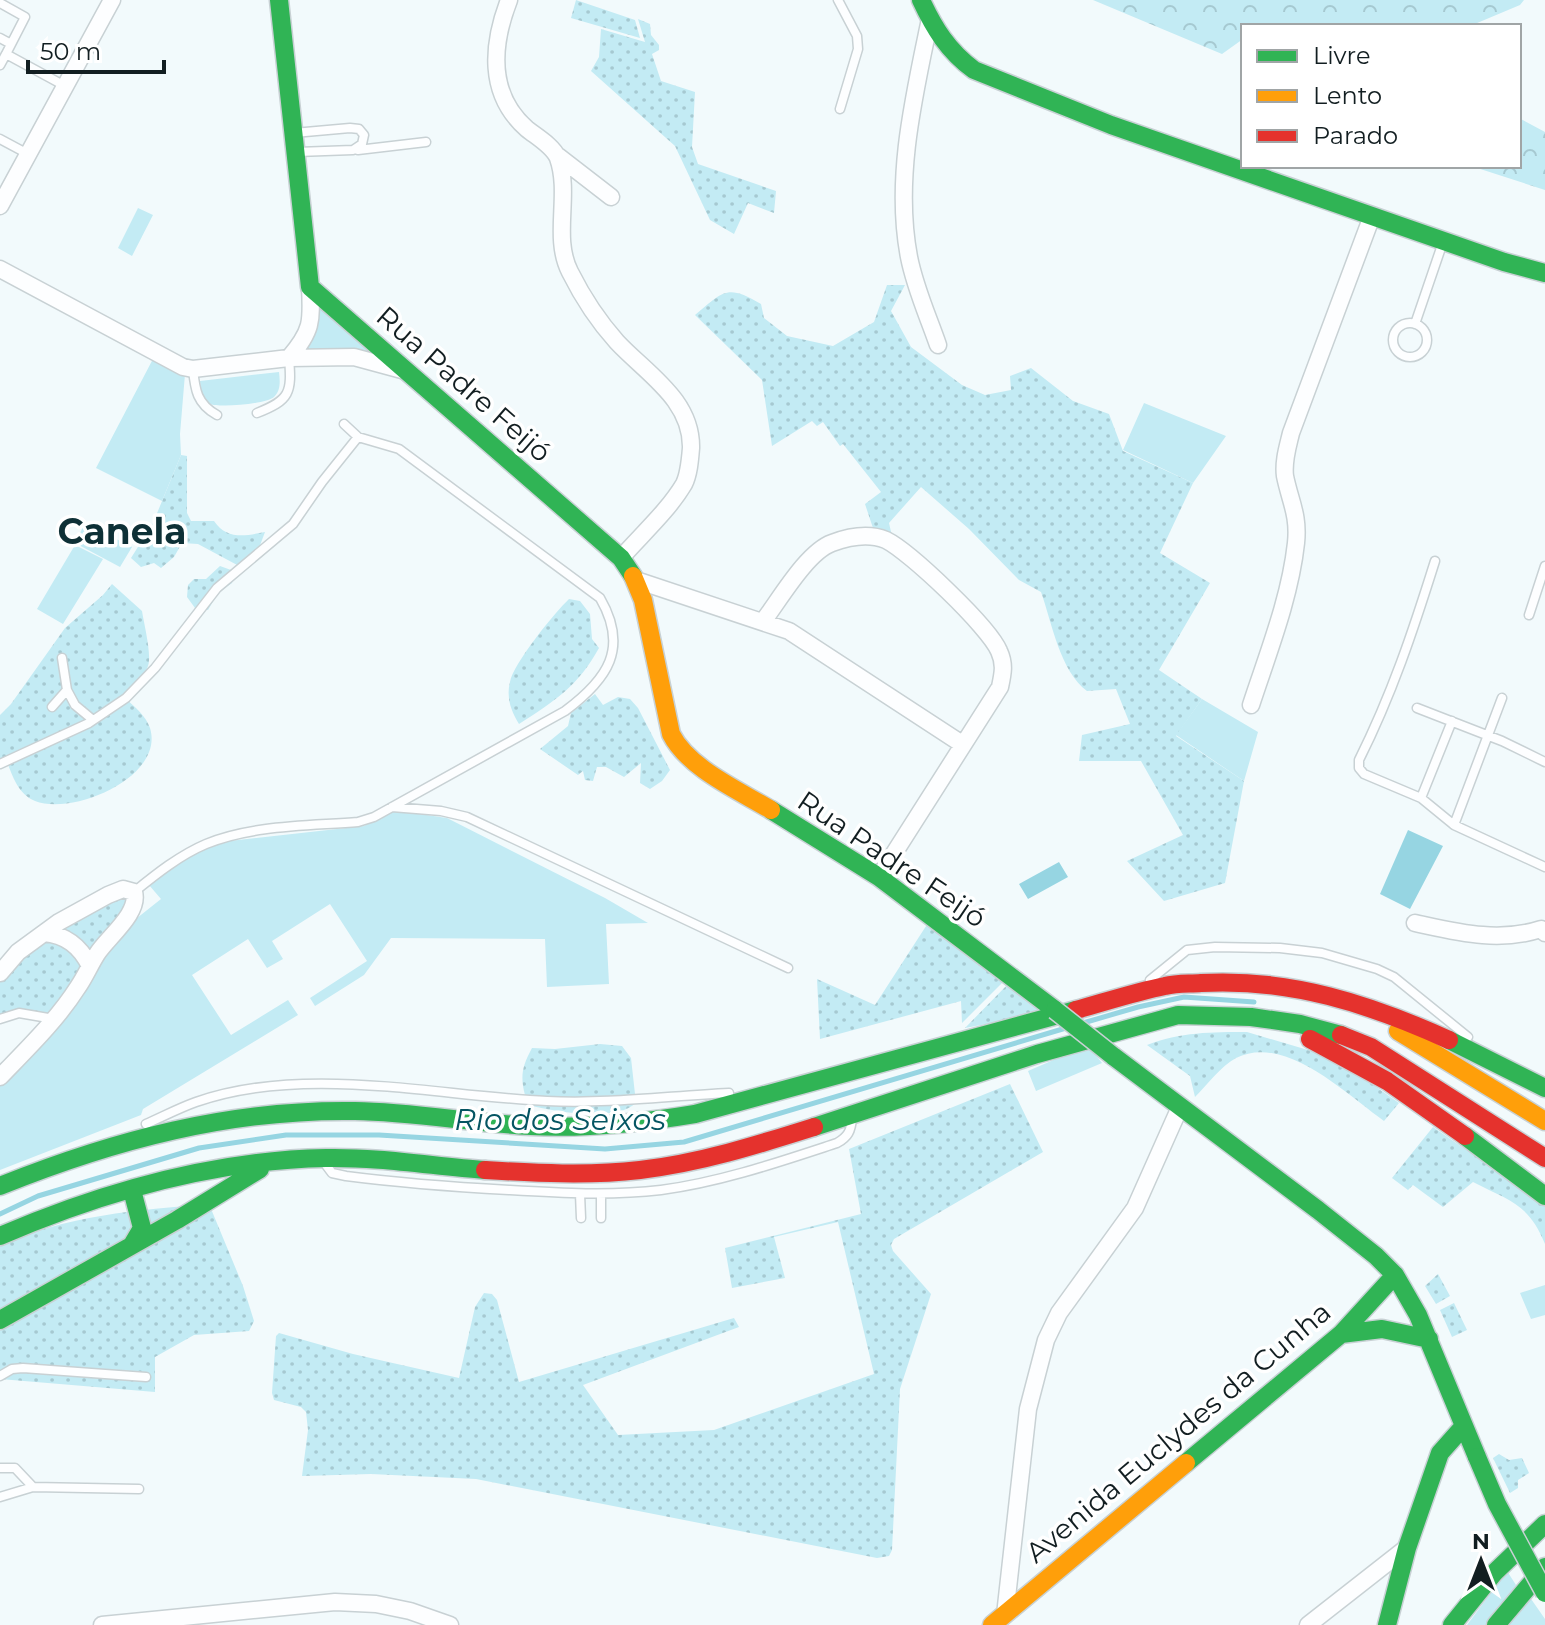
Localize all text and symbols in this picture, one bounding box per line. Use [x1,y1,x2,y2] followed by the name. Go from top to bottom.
[28,24,164,74] scale bar
[1241,24,1521,168] legend
[40,37,101,66] text: 50 m
[1313,41,1370,70] text: Livre
[1313,81,1382,110] text: Lento
[1313,121,1398,150] text: Parado
[370,299,558,469] street label: Rua Padre Feijó
[58,509,186,553] district label: Canela
[791,783,993,935] street label: Rua Padre Feijó
[454,1101,666,1138] water label: Rio dos Seixos
[1019,1294,1337,1570] street label: Avenida Euclydes da Cunha
[1441,1521,1521,1601] north arrow
[1472,1528,1490,1555] text: N

